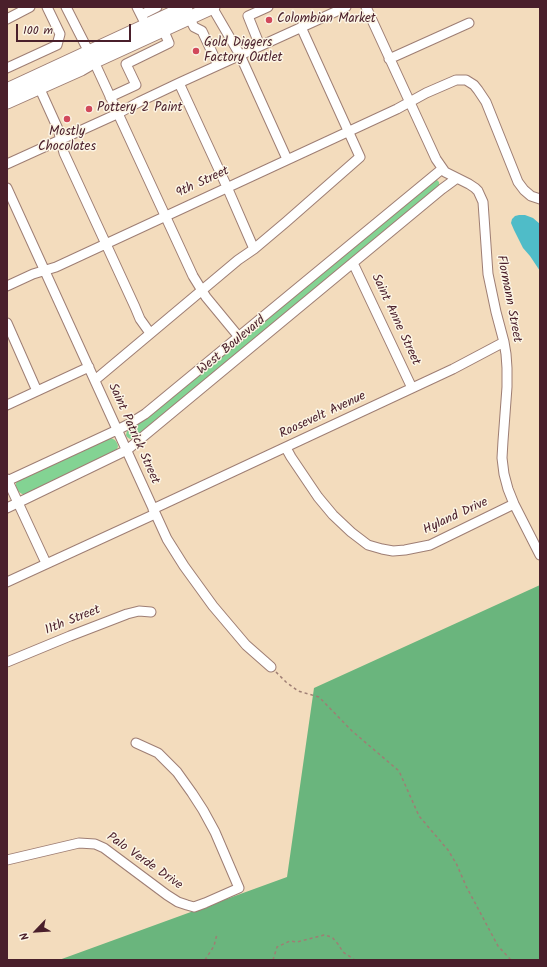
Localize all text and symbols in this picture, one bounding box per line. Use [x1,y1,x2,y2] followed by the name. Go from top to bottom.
[277,12,376,28] place label: Colombian Market
[264,15,274,25] marker: Colombian Market
[18,16,133,42] scale bar
[23,21,53,40] text: 100 m
[204,36,283,67] place label: Gold Diggers Factory Outlet
[191,46,201,56] marker: Gold Diggers Factory Outlet
[97,101,182,117] place label: Pottery 2 Paint
[84,104,94,114] marker: Pottery 2 Paint
[62,114,72,124] marker: Mostly Chocolates
[38,125,96,156] place label: Mostly Chocolates
[174,164,232,202] street label: 9th Street
[492,254,524,344] street label: Flormann Street
[367,272,423,368] street label: Saint Anne Street
[195,313,269,379] street label: West Boulevard
[104,381,162,487] street label: Saint Patrick Street
[277,389,369,443] street label: Roosevelt Avenue
[421,495,491,539] street label: Hyland Drive
[43,603,103,639] street label: 11th Street
[103,830,185,894] street label: Palo Verde Drive
[16,911,56,951] north arrow
[16,929,35,943] text: N

